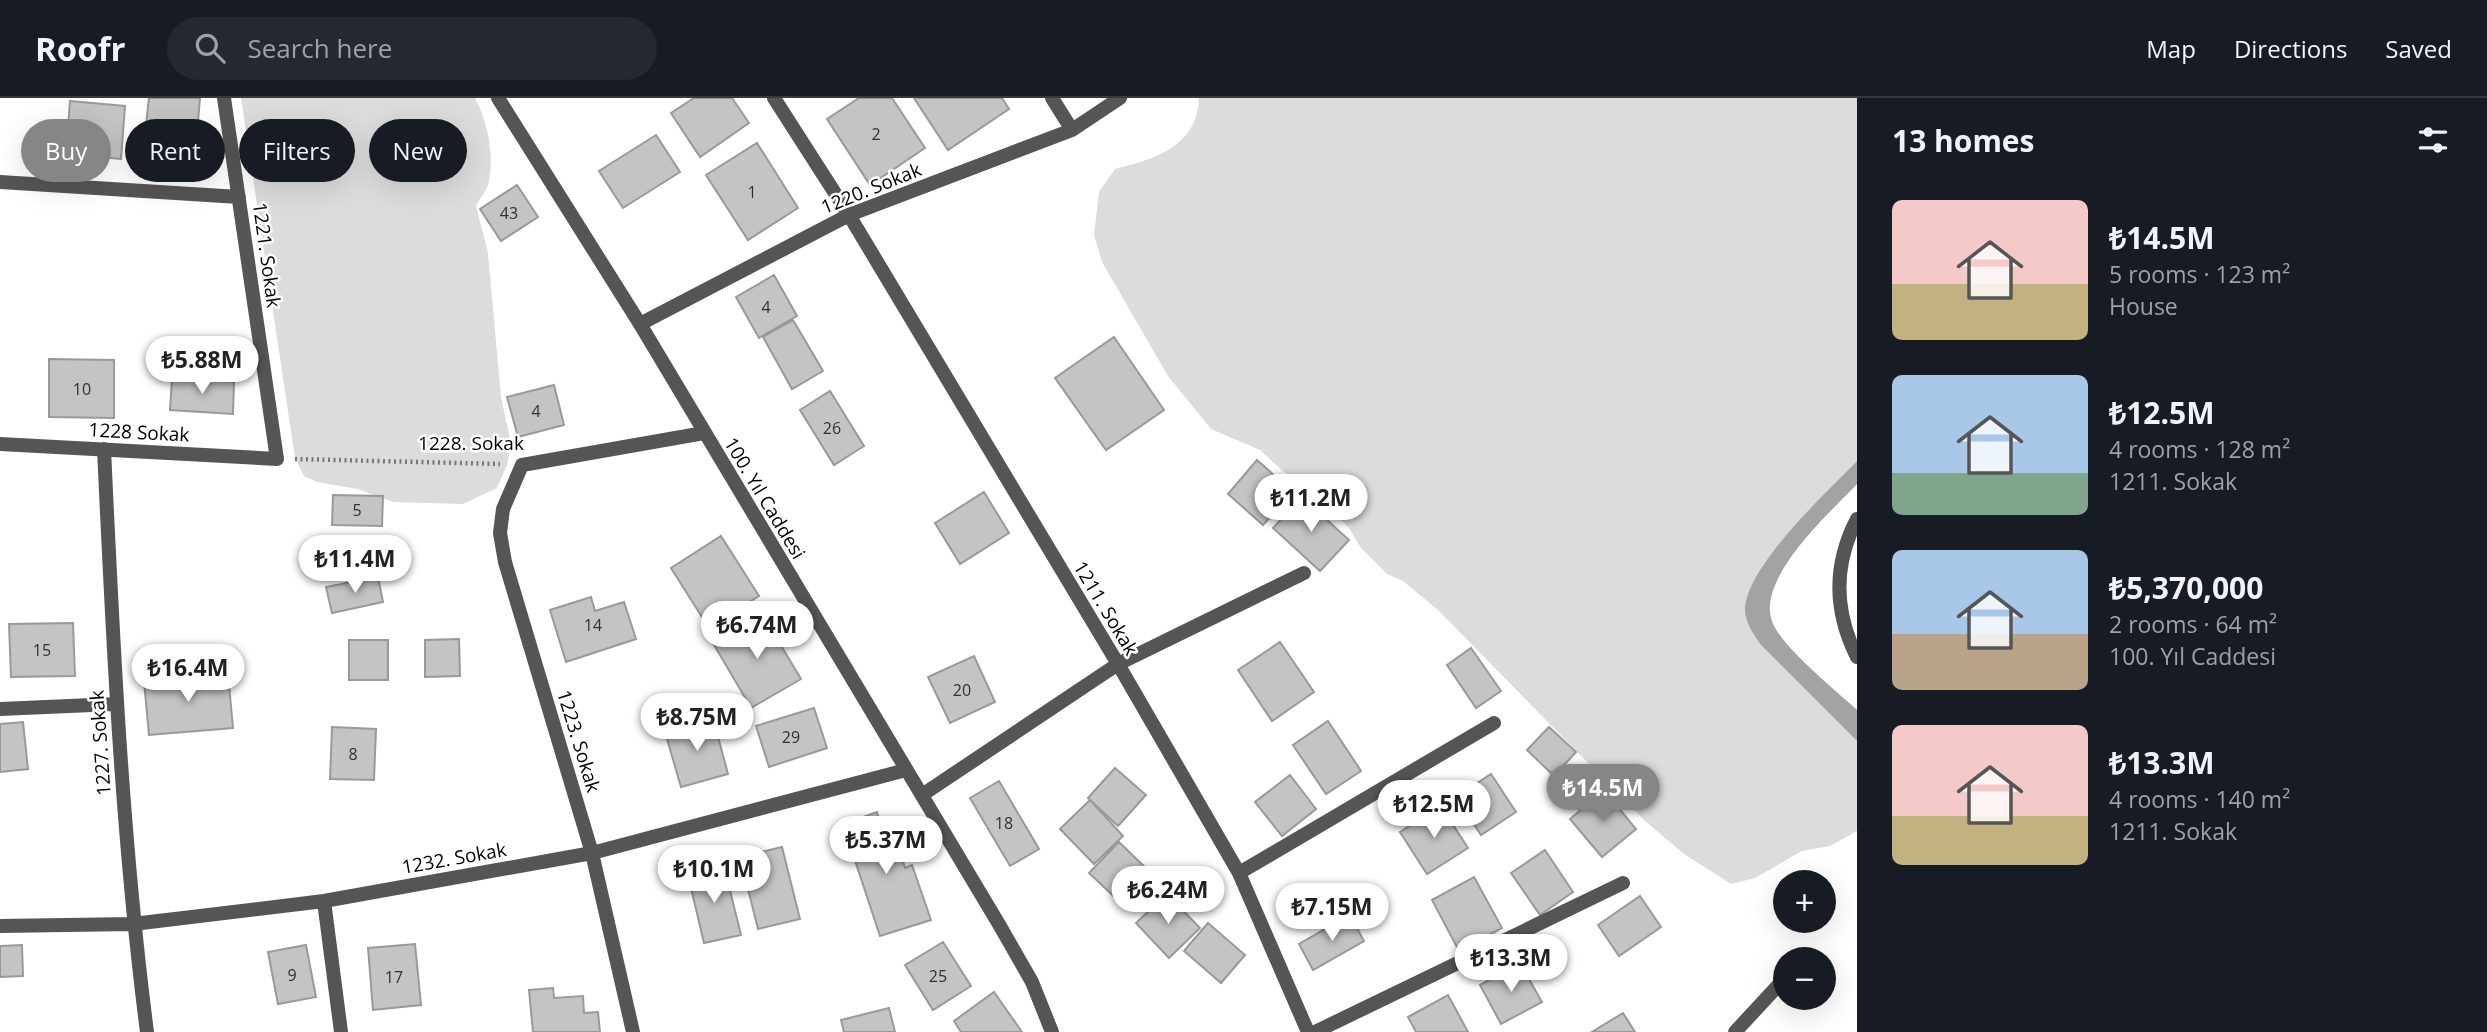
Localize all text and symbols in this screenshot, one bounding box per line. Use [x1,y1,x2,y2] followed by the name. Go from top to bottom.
[167,17,657,80] search box
[35,26,125,71] text: Roofr
[191,29,229,67] icon: search
[247,30,392,66] text: Search here
[2146,32,2196,65] text: Map
[2234,32,2347,65] text: Directions
[2385,32,2452,65] text: Saved
[21,119,111,182] chip: Buy
[125,119,225,182] chip: Rent
[239,119,355,182] chip: Filters
[369,119,467,182] chip: New
[1892,120,2035,161] text: 13 homes
[2414,121,2452,159] icon: filters
[871,123,881,145] house number: 2
[817,156,925,220] street label: 1220. Sokak
[747,181,757,203] house number: 1
[247,201,287,309] street label: 1221. Sokak
[500,202,518,224] house number: 43
[2109,217,2214,258] text: ₺14.5M
[1948,228,2032,312] icon: home
[2109,258,2290,290] text: 5 rooms · 123 m²
[2109,290,2178,322] text: House
[761,296,771,318] house number: 4
[145,336,259,396] pin: ₺5.88M
[162,343,242,375] text: ₺5.88M
[73,378,91,400] house number: 10
[2109,392,2214,433] text: ₺12.5M
[531,400,541,422] house number: 4
[1948,403,2032,487] icon: home
[88,416,190,448] street label: 1228 Sokak
[823,417,841,439] house number: 26
[418,430,524,456] street label: 1228. Sokak
[718,432,812,564] street label: 100. Yıl Caddesi
[2109,433,2290,465] text: 4 rooms · 128 m²
[2109,465,2237,497] text: 1211. Sokak
[1254,474,1368,534] pin: ₺11.2M
[1271,481,1351,513] text: ₺11.2M
[352,499,362,521] house number: 5
[298,536,412,595] pin: ₺11.4M
[315,542,395,574] text: ₺11.4M
[1068,556,1144,660] street label: 1211. Sokak
[2109,567,2263,608] text: ₺5,370,000
[1948,578,2032,662] icon: home
[700,602,814,661] pin: ₺6.74M
[717,608,797,640] text: ₺6.74M
[2109,608,2277,640] text: 2 rooms · 64 m²
[584,614,602,636] house number: 14
[33,639,51,661] house number: 15
[2109,640,2276,672] text: 100. Yıl Caddesi
[131,644,245,704] pin: ₺16.4M
[148,651,228,683] text: ₺16.4M
[953,679,971,701] house number: 20
[551,687,607,795] street label: 1223. Sokak
[83,689,117,797] street label: 1227. Sokak
[640,694,754,753] pin: ₺8.75M
[657,700,737,732] text: ₺8.75M
[782,726,800,748] house number: 29
[2109,742,2214,783] text: ₺13.3M
[348,743,358,765] house number: 8
[1948,753,2032,837] icon: home
[1546,764,1660,824] pin: ₺14.5M
[1563,771,1643,803] text: ₺14.5M
[1377,780,1491,840] pin: ₺12.5M
[2109,783,2290,815] text: 4 rooms · 140 m²
[1394,787,1474,819] text: ₺12.5M
[995,812,1013,834] house number: 18
[2109,815,2237,847] text: 1211. Sokak
[829,816,943,876] pin: ₺5.37M
[846,823,926,855] text: ₺5.37M
[400,836,508,880] street label: 1232. Sokak
[657,846,771,905] pin: ₺10.1M
[674,852,754,884] text: ₺10.1M
[1111,866,1225,926] pin: ₺6.24M
[1773,870,1836,1010] map controls
[1773,870,1836,933] button: +
[1128,873,1208,905] text: ₺6.24M
[1275,884,1389,943] pin: ₺7.15M
[1292,890,1372,922] text: ₺7.15M
[1454,934,1568,994] pin: ₺13.3M
[1471,941,1551,973] text: ₺13.3M
[1773,947,1836,1010] button: −
[287,964,297,986] house number: 9
[929,965,947,987] house number: 25
[385,966,403,988] house number: 17

